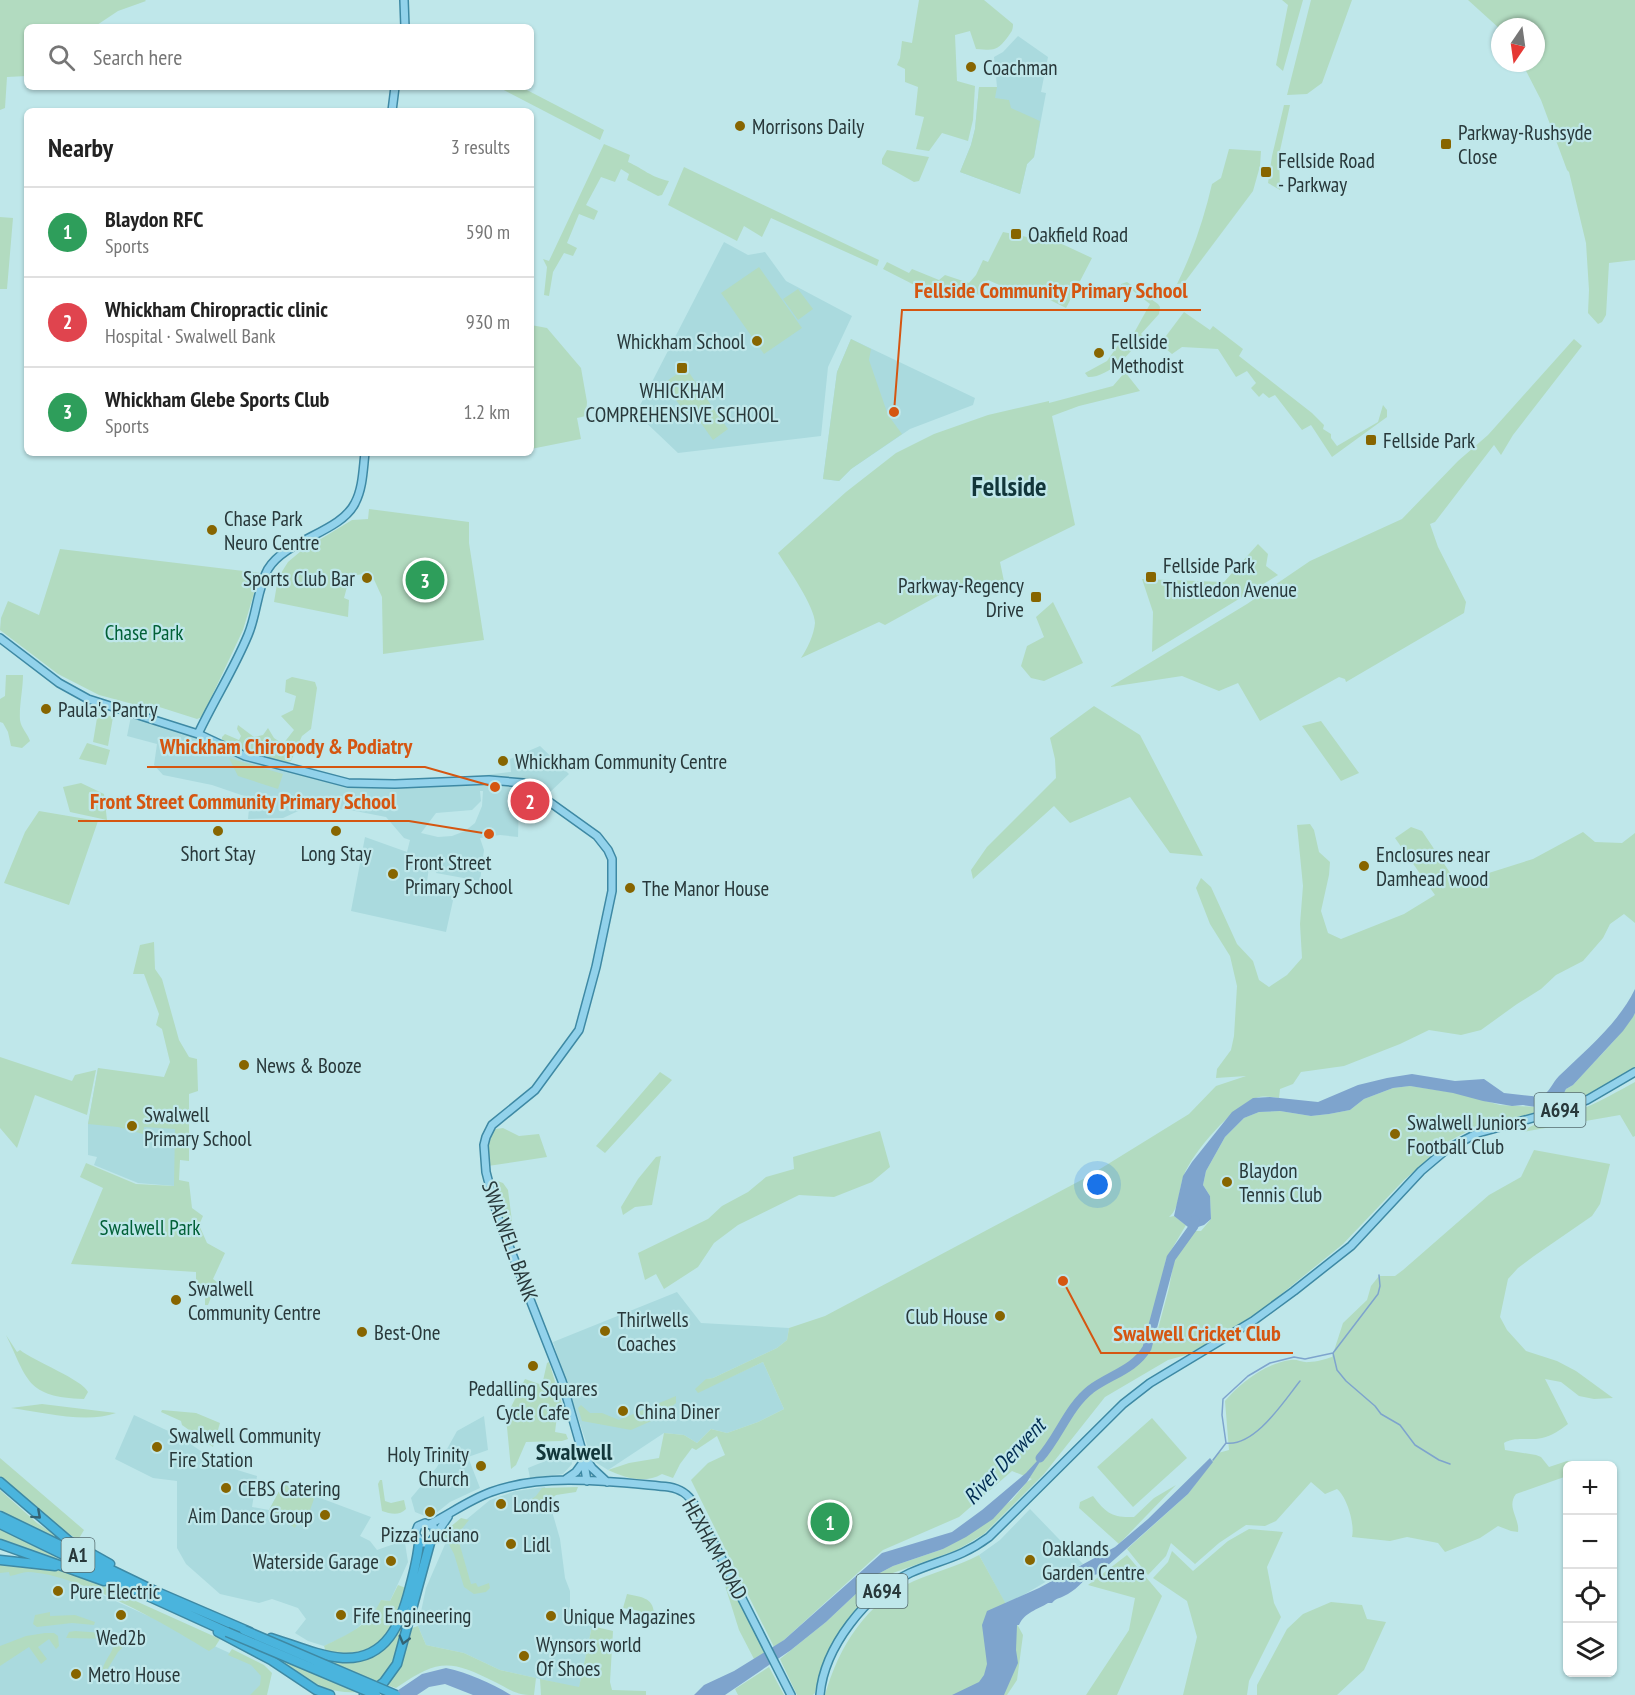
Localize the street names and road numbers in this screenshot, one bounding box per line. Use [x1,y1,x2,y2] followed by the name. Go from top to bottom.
[1534,1093,1586,1127] road number: A694
[476,1177,544,1305] street label: SWALWELL BANK
[676,1494,754,1604] street label: HEXHAM ROAD
[62,1538,94,1572] road number: A1
[856,1574,908,1608] road number: A694

